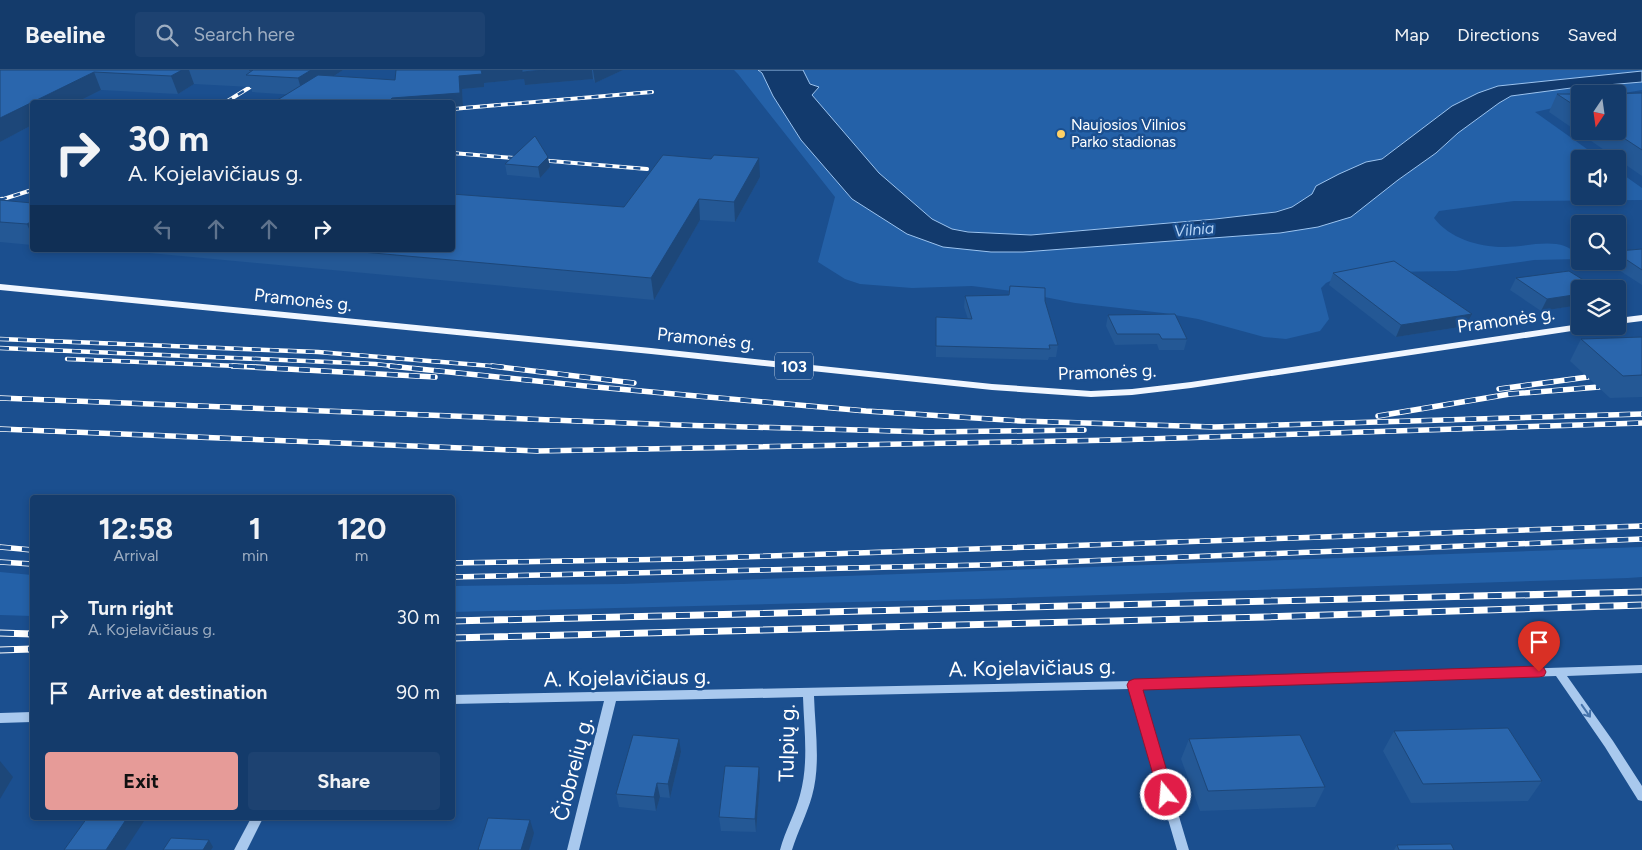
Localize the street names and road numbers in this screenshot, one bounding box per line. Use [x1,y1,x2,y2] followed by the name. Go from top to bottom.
[253,284,353,316] street label: Pramonės g.
[1456,302,1556,338] street label: Pramonės g.
[656,323,756,355] street label: Pramonės g.
[775,352,813,380] road number: 103
[1057,359,1157,385] street label: Pramonės g.
[948,654,1116,681] street label: A. Kojelavičiaus g.
[543,664,711,691] street label: A. Kojelavičiaus g.
[773,704,800,782] street label: Tulpių g.
[548,714,597,823] street label: Čiobrelių g.

